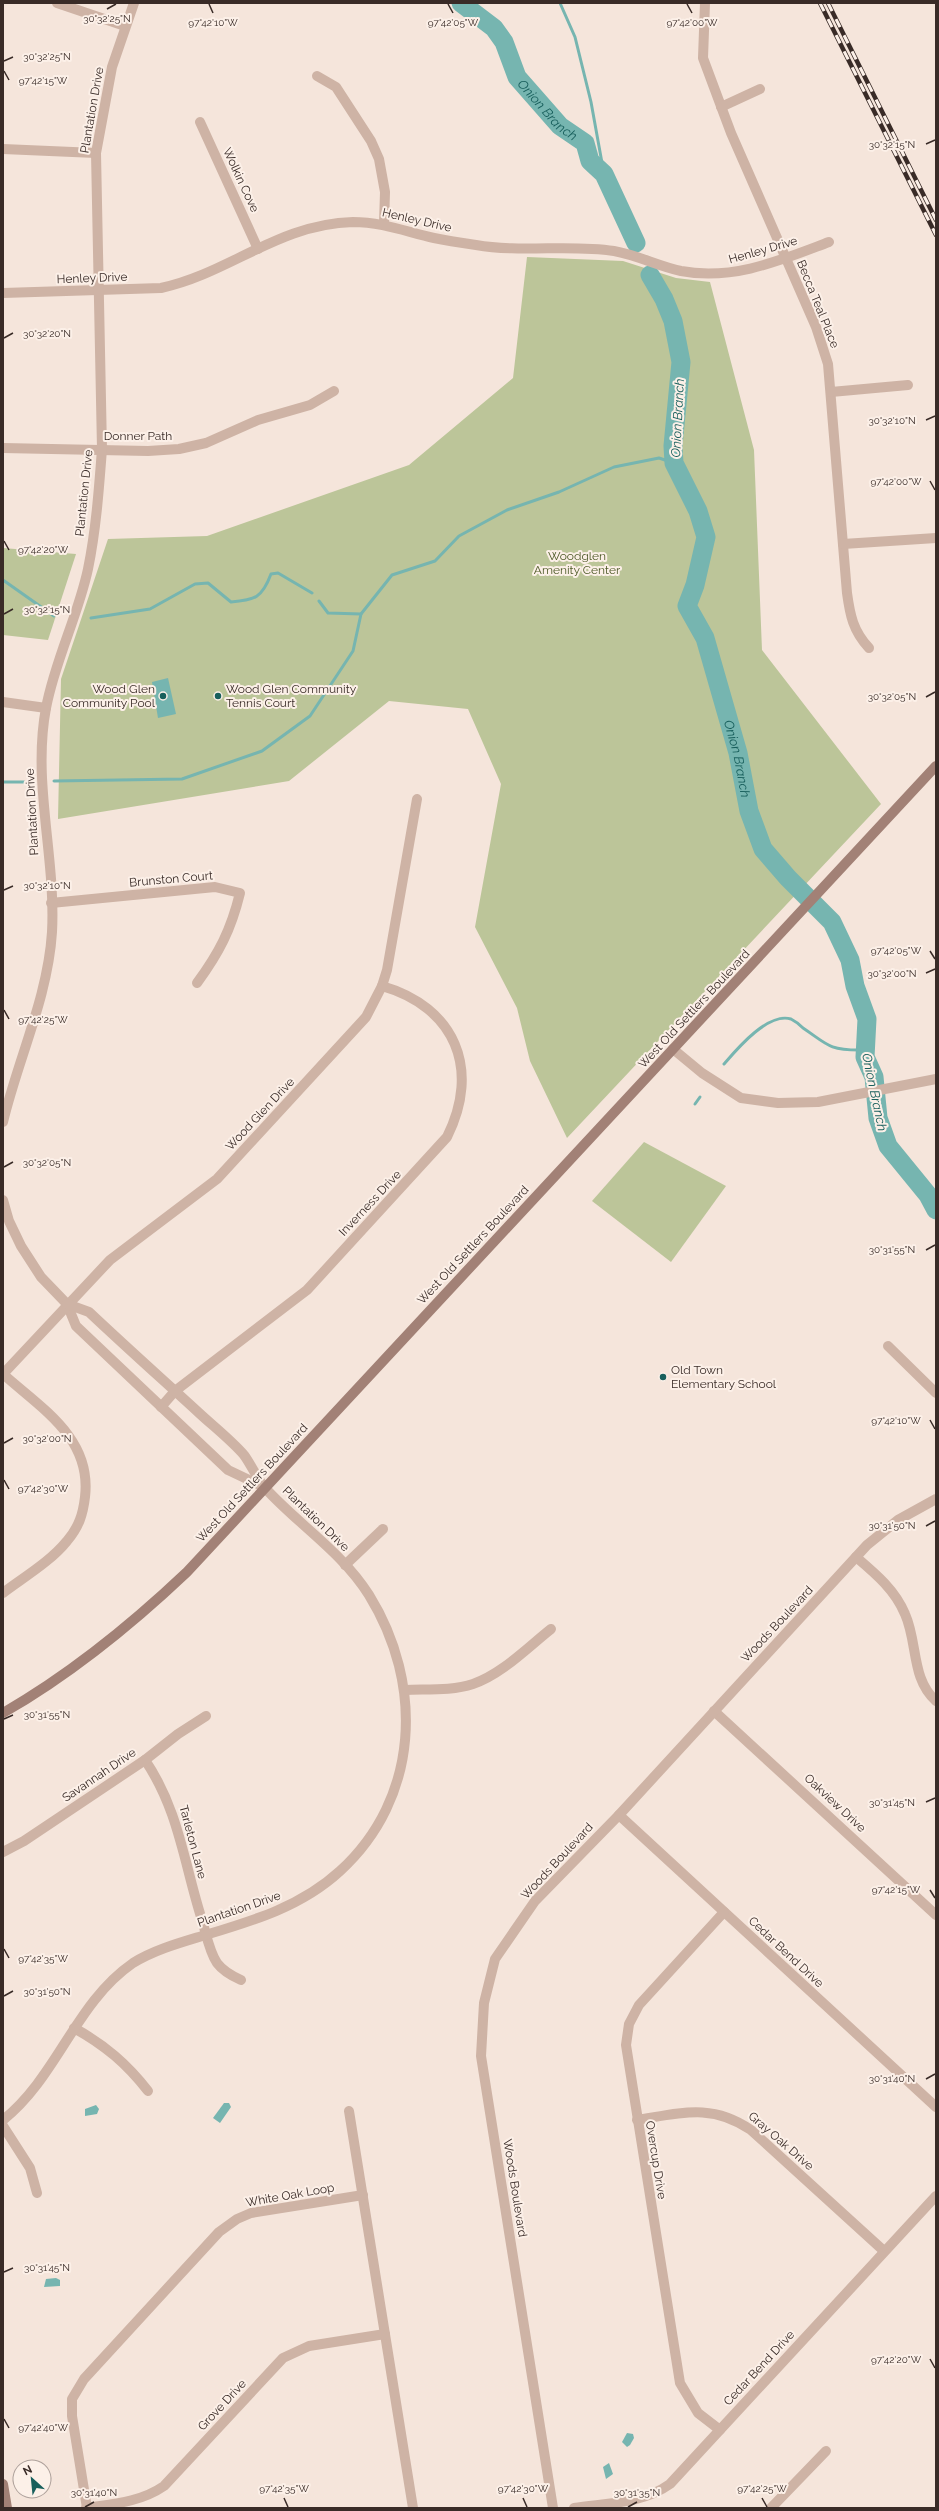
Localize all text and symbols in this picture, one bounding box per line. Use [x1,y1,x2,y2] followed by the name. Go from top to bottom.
[83,13,131,24] text: 30°32'25"N
[188,17,238,28] text: 97°42'10"W
[428,17,479,28] text: 97°42'05"W
[666,17,718,28] text: 97°42'00"W
[23,51,71,62] text: 30°32'25"N
[78,66,106,154] street label: Plantation Drive
[19,75,68,86] text: 97°42'15"W
[515,76,580,144] water label: Onion Branch
[869,139,915,150] text: 30°32'15"N
[220,146,262,214] street label: Wolkin Cove
[381,205,453,235] street label: Henley Drive
[727,234,799,266] street label: Henley Drive
[794,258,842,350] street label: Becca Teal Place
[56,270,128,286] street label: Henley Drive
[23,328,71,339] text: 30°32'20"N
[668,378,687,458] water label: Onion Branch
[868,415,916,426] text: 30°32'10"N
[104,429,172,443] street label: Donner Path
[72,449,96,537] street label: Plantation Drive
[870,476,922,487] text: 97°42'00"W
[18,544,69,555] text: 97°42'20"W
[534,549,621,577] park label: Woodglen Amenity Center
[24,604,70,615] text: 30°32'15"N
[63,682,156,710] place label: Wood Glen Community Pool
[226,682,357,710] place label: Wood Glen Community Tennis Court
[158,691,168,701] marker: Wood Glen Community Pool
[213,691,223,701] marker: Wood Glen Community Tennis Court
[868,691,916,702] text: 30°32'05"N
[721,718,753,799] water label: Onion Branch
[23,768,41,856] street label: Plantation Drive
[129,868,213,890] street label: Brunston Court
[23,880,71,891] text: 30°32'10"N
[871,945,922,956] text: 97°42'05"W
[635,947,753,1071] street label: West Old Settlers Boulevard
[867,968,917,979] text: 30°32'00"N
[18,1014,68,1025] text: 97°42'25"W
[859,1052,890,1132] water label: Onion Branch
[223,1075,297,1153] street label: Wood Glen Drive
[23,1157,71,1168] text: 30°32'05"N
[336,1167,404,1239] street label: Inverness Drive
[414,1183,532,1307] street label: West Old Settlers Boulevard
[869,1244,915,1255] text: 30°31'55"N
[671,1363,777,1391] place label: Old Town Elementary School
[658,1372,668,1382] marker: Old Town Elementary School
[871,1415,921,1426] text: 97°42'10"W
[193,1421,311,1545] street label: West Old Settlers Boulevard
[22,1433,72,1444] text: 30°32'00"N
[18,1483,69,1494] text: 97°42'30"W
[280,1484,352,1554] street label: Plantation Drive
[868,1520,916,1531] text: 30°31'50"N
[738,1583,816,1665] street label: Woods Boulevard
[24,1709,70,1720] text: 30°31'55"N
[60,1745,138,1805] street label: Savannah Drive
[801,1771,869,1835] street label: Oakview Drive
[869,1797,915,1808] text: 30°31'45"N
[176,1804,210,1880] street label: Tarleton Lane
[518,1820,596,1902] street label: Woods Boulevard
[872,1884,921,1895] text: 97°42'15"W
[196,1888,282,1930] street label: Plantation Drive
[746,1914,826,1990] street label: Cedar Bend Drive
[18,1953,68,1964] text: 97°42'35"W
[23,1986,71,1997] text: 30°31'50"N
[869,2073,915,2084] text: 30°31'40"N
[745,2109,817,2173] street label: Gray Oak Drive
[643,2120,669,2200] street label: Overcup Drive
[500,2138,530,2238] street label: Woods Boulevard
[245,2180,335,2210] street label: White Oak Loop
[24,2262,70,2273] text: 30°31'45"N
[721,2328,797,2408] street label: Cedar Bend Drive
[871,2354,922,2365] text: 97°42'20"W
[195,2377,249,2433] street label: Grove Drive
[18,2422,68,2433] text: 97°42'40"W
[12,2459,52,2499] north arrow
[21,2463,34,2478] text: N
[259,2483,309,2494] text: 97°42'35"W
[498,2483,549,2494] text: 97°42'30"W
[737,2483,787,2494] text: 97°42'25"W
[71,2487,117,2498] text: 30°31'40"N
[614,2487,660,2498] text: 30°31'35"N

